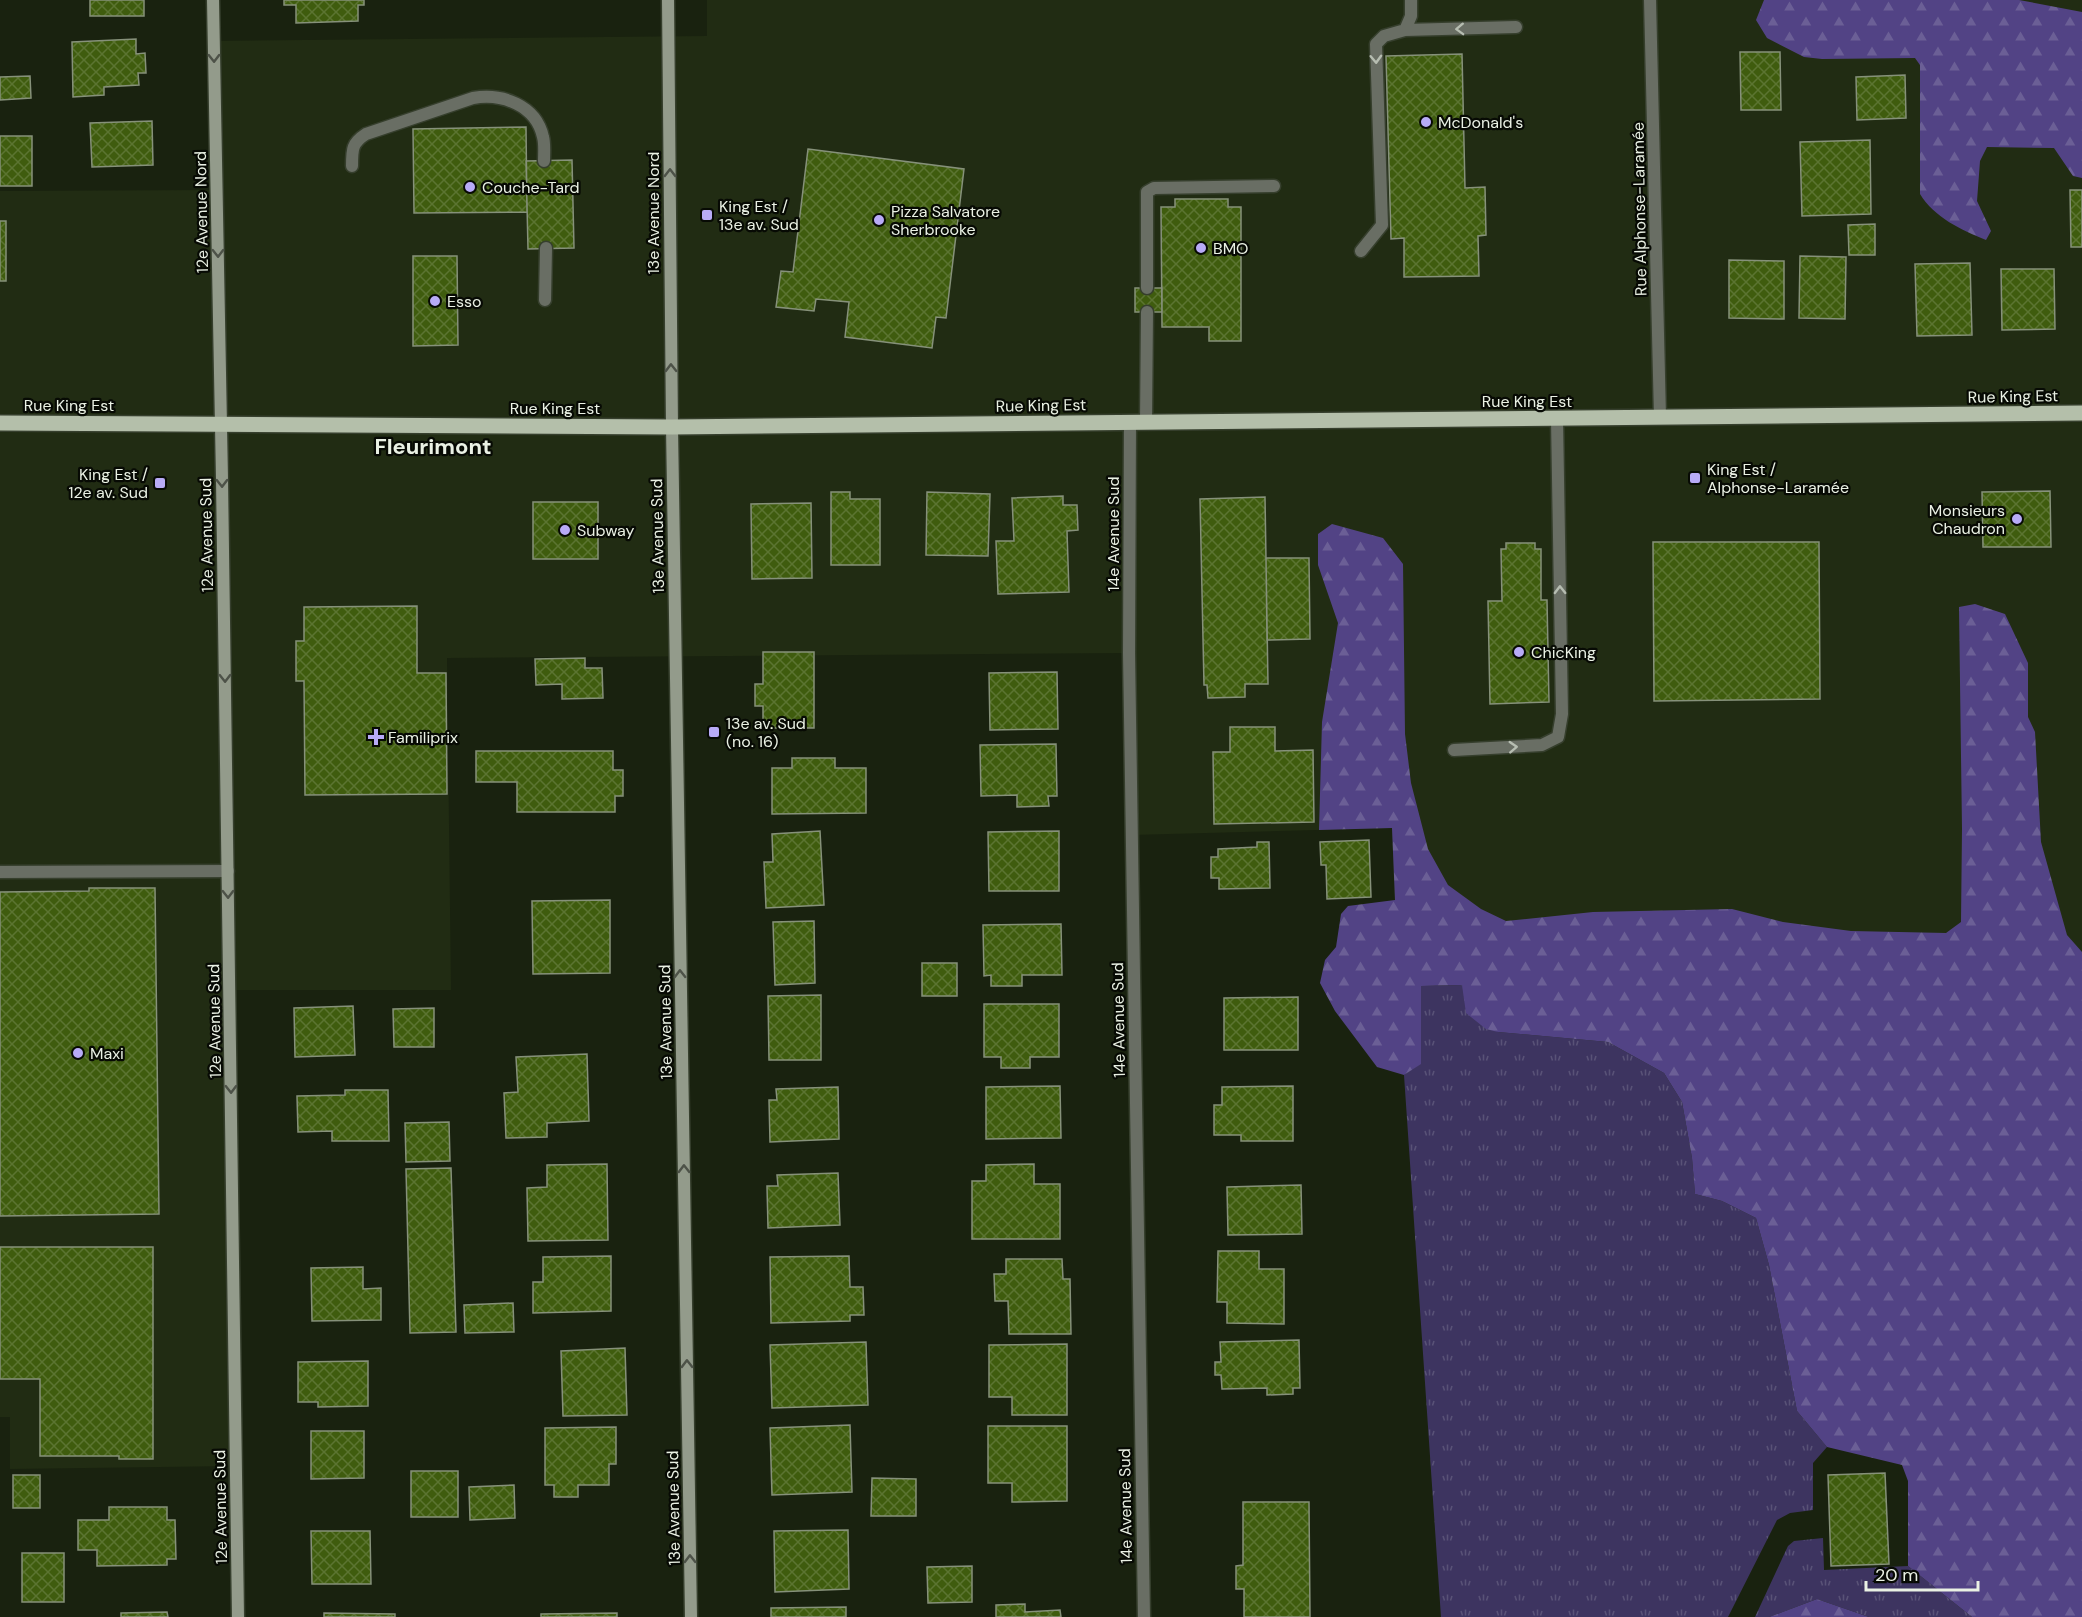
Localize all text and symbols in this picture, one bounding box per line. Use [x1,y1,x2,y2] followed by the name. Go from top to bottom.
[1456,22,1465,35] one-way arrow
[208,54,220,63] one-way arrow
[1370,55,1382,64] one-way arrow
[1438,112,1523,133] place label: McDonald's
[1419,115,1433,129] marker: McDonald's
[1627,122,1652,296] street label: Rue Alphonse-Laramée
[190,151,213,273] street label: 12e Avenue Nord
[643,152,664,274] street label: 13e Avenue Nord
[663,169,676,178] one-way arrow
[482,177,580,198] place label: Couche-Tard
[463,180,477,194] marker: Couche-Tard
[719,196,799,235] place label: King Est / 13e av. Sud
[891,201,1000,240] place label: Pizza Salvatore Sherbrooke
[700,208,714,222] marker: King Est / 13e av. Sud
[872,213,886,227] marker: Pizza Salvatore Sherbrooke
[1213,238,1249,259] place label: BMO
[1194,241,1208,255] marker: BMO
[212,249,224,258] one-way arrow
[447,291,482,312] place label: Esso
[428,294,442,308] marker: Esso
[665,364,677,373] one-way arrow
[1968,385,2058,408] street label: Rue King Est
[1482,391,1572,412] street label: Rue King Est
[996,394,1086,417] street label: Rue King Est
[24,395,114,416] street label: Rue King Est
[510,398,600,419] street label: Rue King Est
[374,432,492,461] district label: Fleurimont
[1707,459,1849,498] place label: King Est / Alphonse-Laramée
[69,464,148,503] place label: King Est / 12e av. Sud
[1688,471,1702,485] marker: King Est / Alphonse-Laramée
[153,476,167,490] marker: King Est / 12e av. Sud
[1103,476,1124,592] street label: 14e Avenue Sud
[195,478,218,592] street label: 12e Avenue Sud
[216,478,228,487] one-way arrow
[646,478,669,594] street label: 13e Avenue Sud
[1929,500,2005,539] place label: Monsieurs Chaudron
[2010,512,2024,526] marker: Monsieurs Chaudron
[577,520,635,541] place label: Subway
[558,523,572,537] marker: Subway
[1554,585,1566,594] one-way arrow
[1531,642,1596,663] place label: ChicKing
[1512,645,1526,659] marker: ChicKing
[219,673,231,682] one-way arrow
[726,713,806,752] place label: 13e av. Sud (no. 16)
[707,725,721,739] marker: 13e av. Sud (no. 16)
[388,727,458,748] place label: Familiprix
[369,730,383,744] marker: Familiprix
[1508,740,1517,753] one-way arrow
[222,889,234,898] one-way arrow
[1107,962,1130,1078] street label: 14e Avenue Sud
[203,964,226,1078] street label: 12e Avenue Sud
[654,964,677,1080] street label: 13e Avenue Sud
[674,969,687,978] one-way arrow
[90,1043,124,1064] place label: Maxi
[71,1046,85,1060] marker: Maxi
[225,1084,237,1093] one-way arrow
[677,1164,690,1173] one-way arrow
[681,1359,693,1368] one-way arrow
[1114,1448,1137,1564] street label: 14e Avenue Sud
[209,1450,232,1564] street label: 12e Avenue Sud
[662,1450,685,1566] street label: 13e Avenue Sud
[684,1554,696,1563] one-way arrow
[1866,1554,1978,1592] scale bar
[1875,1563,1918,1587] text: 20 m

